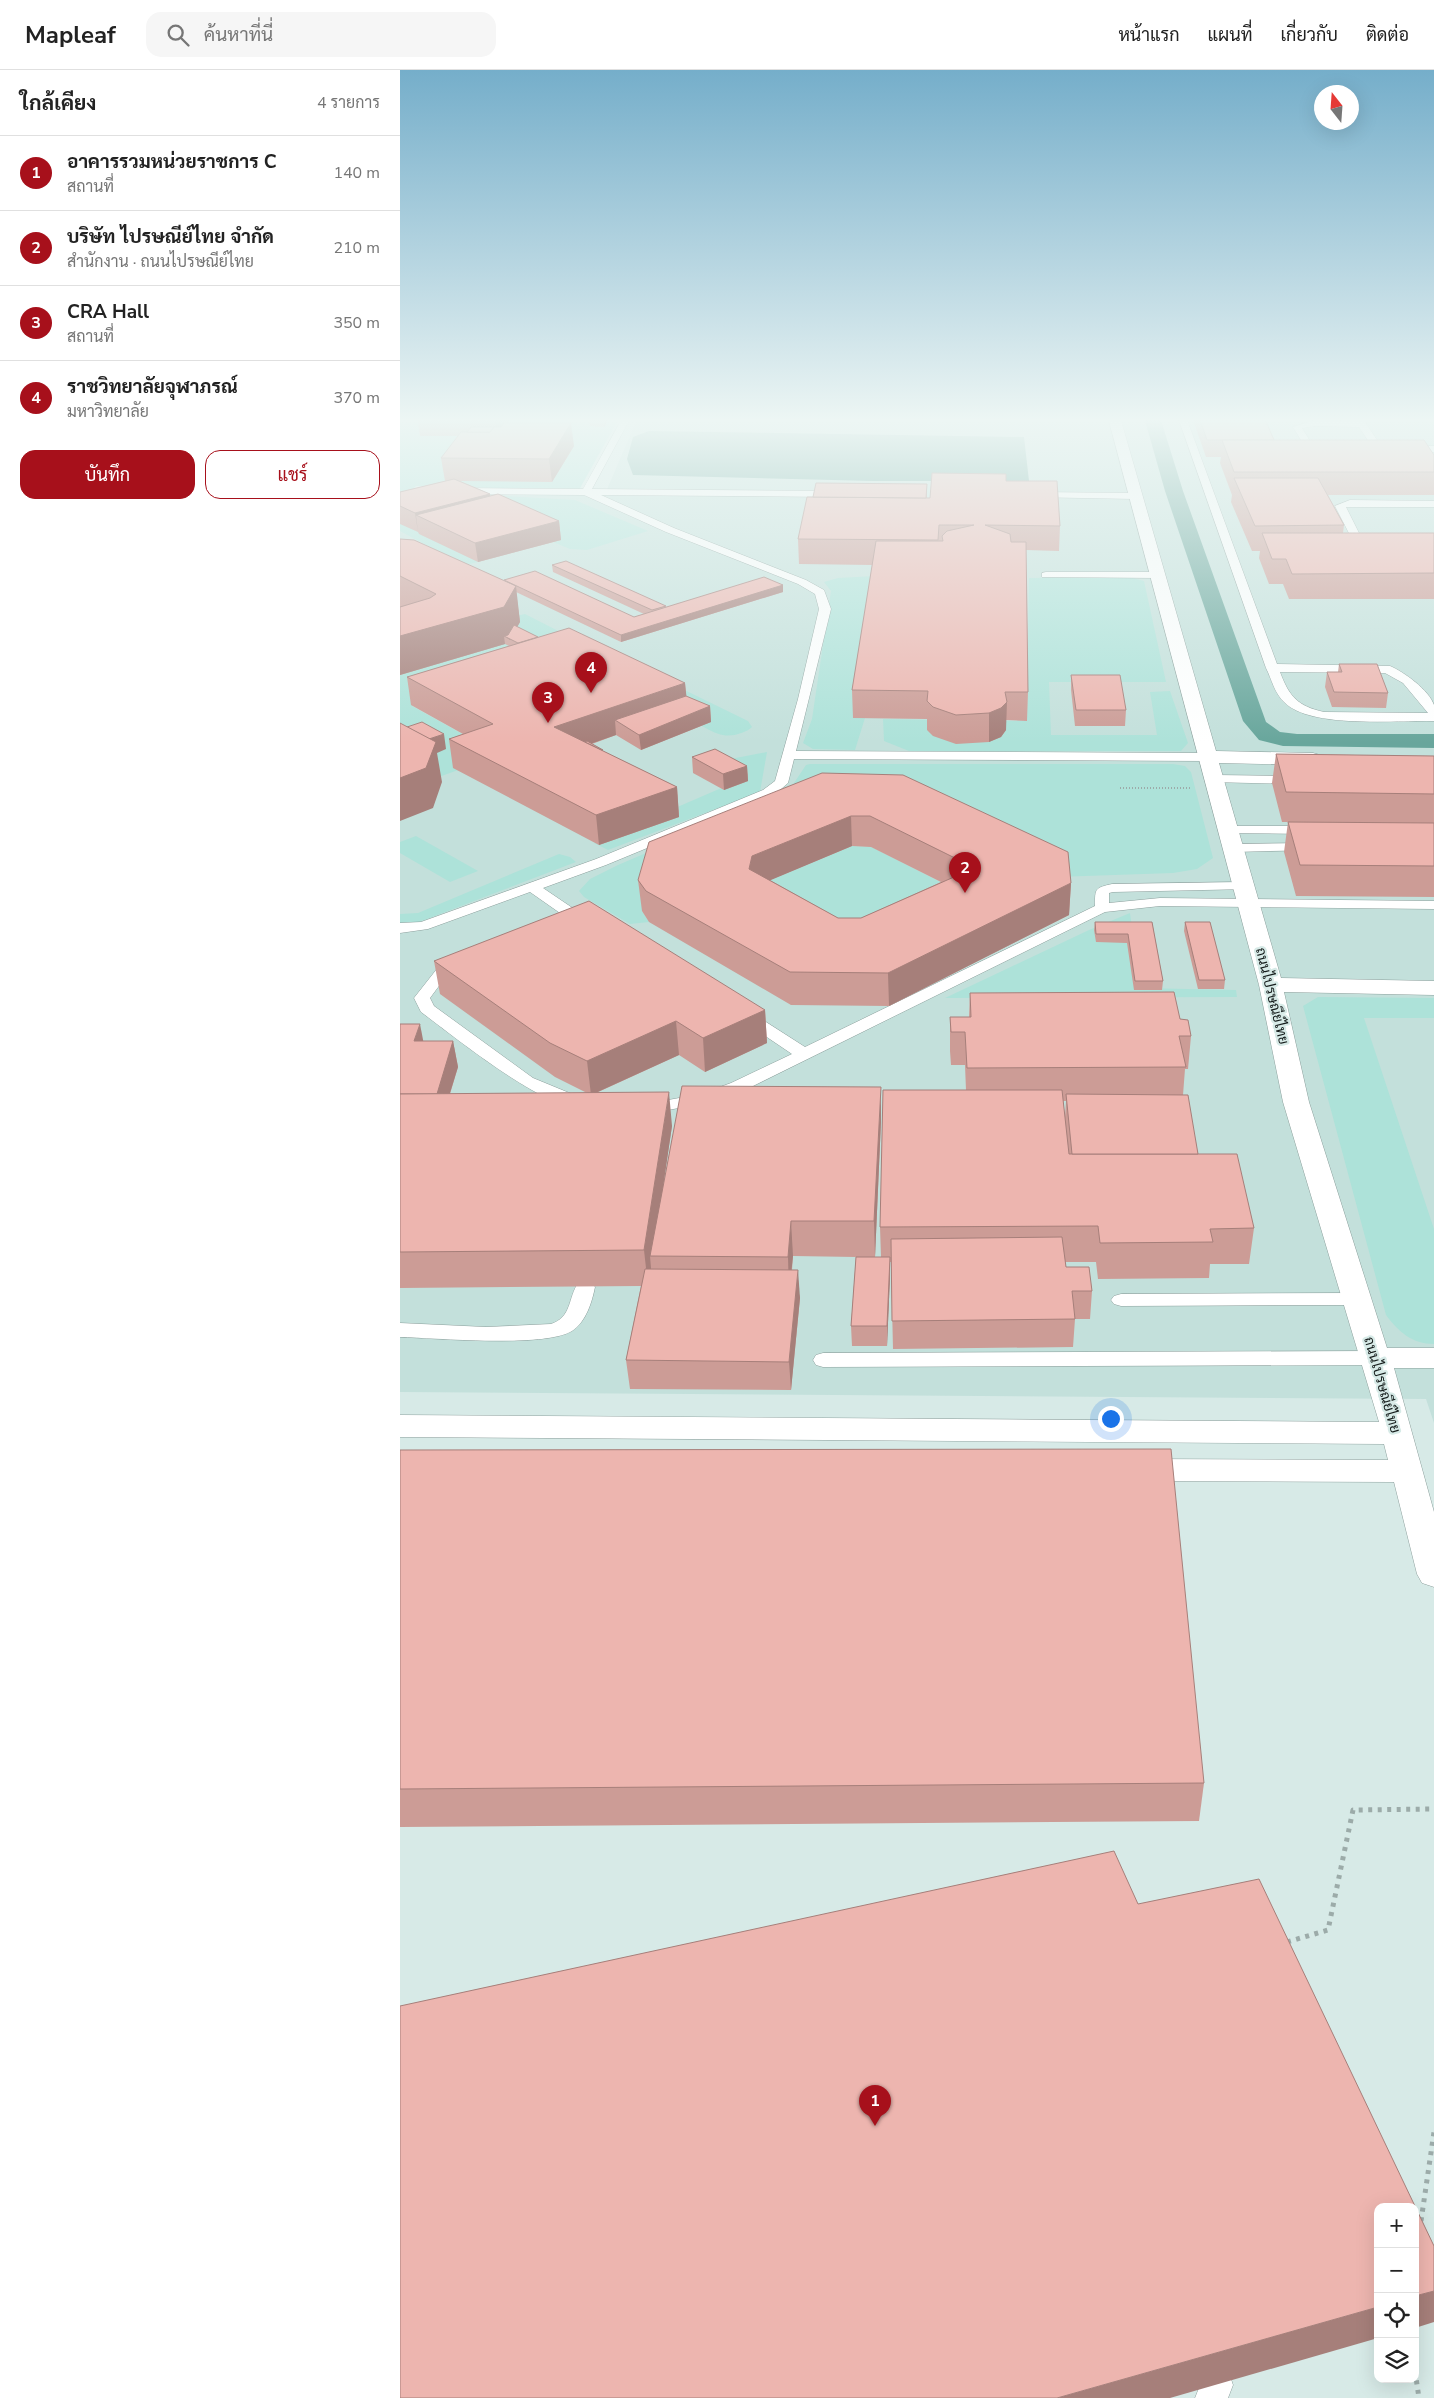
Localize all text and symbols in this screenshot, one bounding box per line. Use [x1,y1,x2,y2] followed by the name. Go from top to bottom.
[146,12,496,57] search box
[25,19,116,51] text: Mapleaf
[164,21,192,49] icon: search
[204,22,273,48] text: ค้นหาที่นี่
[1118,23,1180,47] text: หน้าแรก
[1208,23,1252,47] text: แผนที่
[1280,23,1338,47] text: เกี่ยวกับ
[1366,23,1409,47] text: ติดต่อ
[1314,85,1359,130] north arrow
[20,89,96,117] text: ใกล้เคียง
[317,92,380,114] text: 4 รายการ
[67,149,277,175] text: อาคารรวมหน่วยราชการ C
[31,162,41,184] text: 1
[333,162,380,184] text: 140 m
[67,176,114,198] text: สถานที่
[67,224,274,250] text: บริษัท ไปรษณีย์ไทย จำกัด
[31,237,41,259] text: 2
[333,237,380,259] text: 210 m
[67,251,254,273] text: สำนักงาน · ถนนไปรษณีย์ไทย
[67,299,149,325] text: CRA Hall
[31,312,41,334] text: 3
[333,312,380,334] text: 350 m
[67,326,114,348] text: สถานที่
[67,374,238,400] text: ราชวิทยาลัยจุฬาภรณ์
[31,387,41,409] text: 4
[333,387,380,409] text: 370 m
[67,401,149,423] text: มหาวิทยาลัย
[20,450,195,499] button: บันทึก
[205,450,380,499] button: แชร์
[575,652,607,693] pin: 4
[532,682,564,723] pin: 3
[949,852,981,893] pin: 2
[1251,946,1293,1046] street label: ถนนไปรษณีย์ไทย
[1359,1335,1405,1435] street label: ถนนไปรษณีย์ไทย
[1098,1406,1124,1432] your location
[859,2085,891,2126] pin: 1
[1374,2203,1419,2383] map controls
[1374,2203,1419,2248] button: +
[1374,2248,1419,2293] button: −
[1374,2293,1419,2338] button: locate
[1374,2338,1419,2383] button: layers

